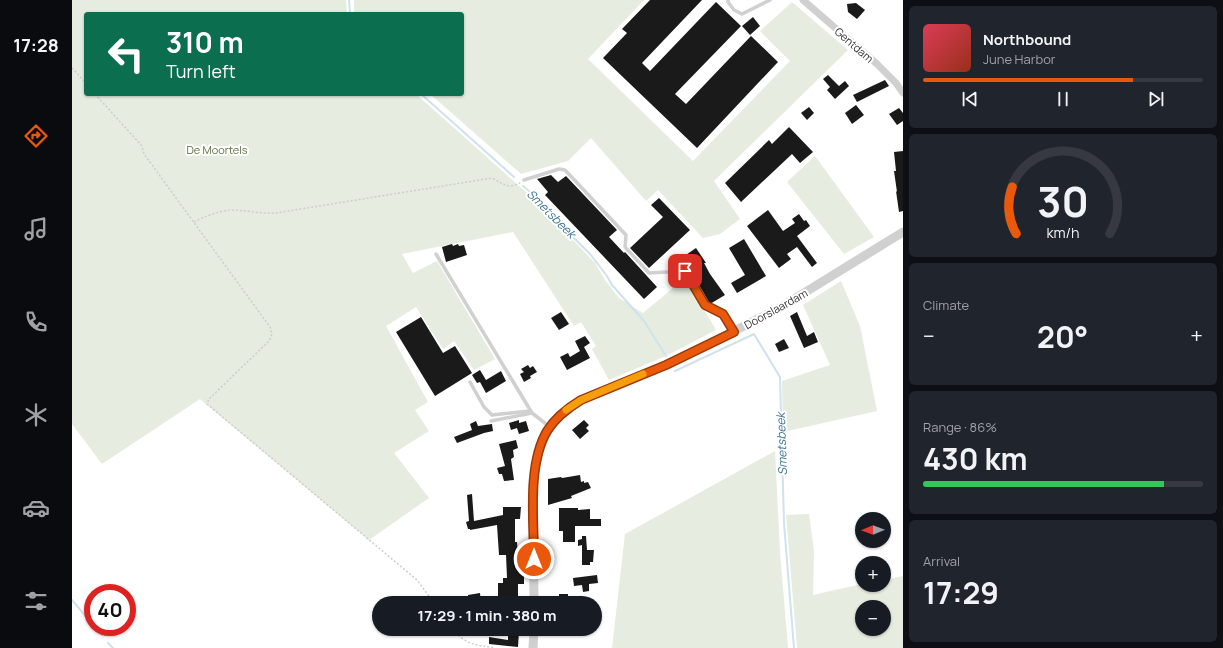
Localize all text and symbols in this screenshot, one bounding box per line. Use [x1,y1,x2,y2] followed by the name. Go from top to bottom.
[166,23,244,61] text: 310 m
[832,24,877,66] street label: Gentdam
[100,28,152,80] icon: left
[983,29,1071,50] text: Northbound
[13,33,59,57] text: 17:28
[983,50,1056,68] text: June Harbor
[166,59,236,83] text: Turn left
[959,88,981,110] icon: previous
[1052,88,1074,110] icon: pause
[1145,88,1167,110] icon: next
[22,122,50,150] icon: directions
[186,142,248,157] park label: De Moortels
[1037,172,1089,228] text: 30
[523,185,581,243] water label: Smetsbeek
[22,215,50,243] icon: music
[1046,222,1080,241] text: km/h
[668,254,702,288] pin
[674,260,696,282] icon: arrive
[741,285,810,332] street label: Doorslaardam
[923,296,969,314] text: Climate
[22,308,50,336] icon: phone
[1037,316,1088,357] text: 20°
[923,321,935,351] text: −
[1190,321,1203,351] text: +
[22,401,50,429] icon: climate
[772,410,791,476] water label: Smetsbeek
[923,418,997,436] text: Range · 86%
[923,438,1028,479] text: 430 km
[22,494,50,522] icon: car
[855,512,891,548] north arrow
[855,512,891,636] map controls
[513,538,555,580] position arrow
[923,552,960,570] text: Arrival
[855,556,891,592] button: +
[923,572,999,613] text: 17:29
[84,584,136,636] speed limit sign: 40
[22,587,50,615] icon: filters
[855,600,891,636] button: −
[418,605,556,626] text: 17:29 · 1 min · 380 m

